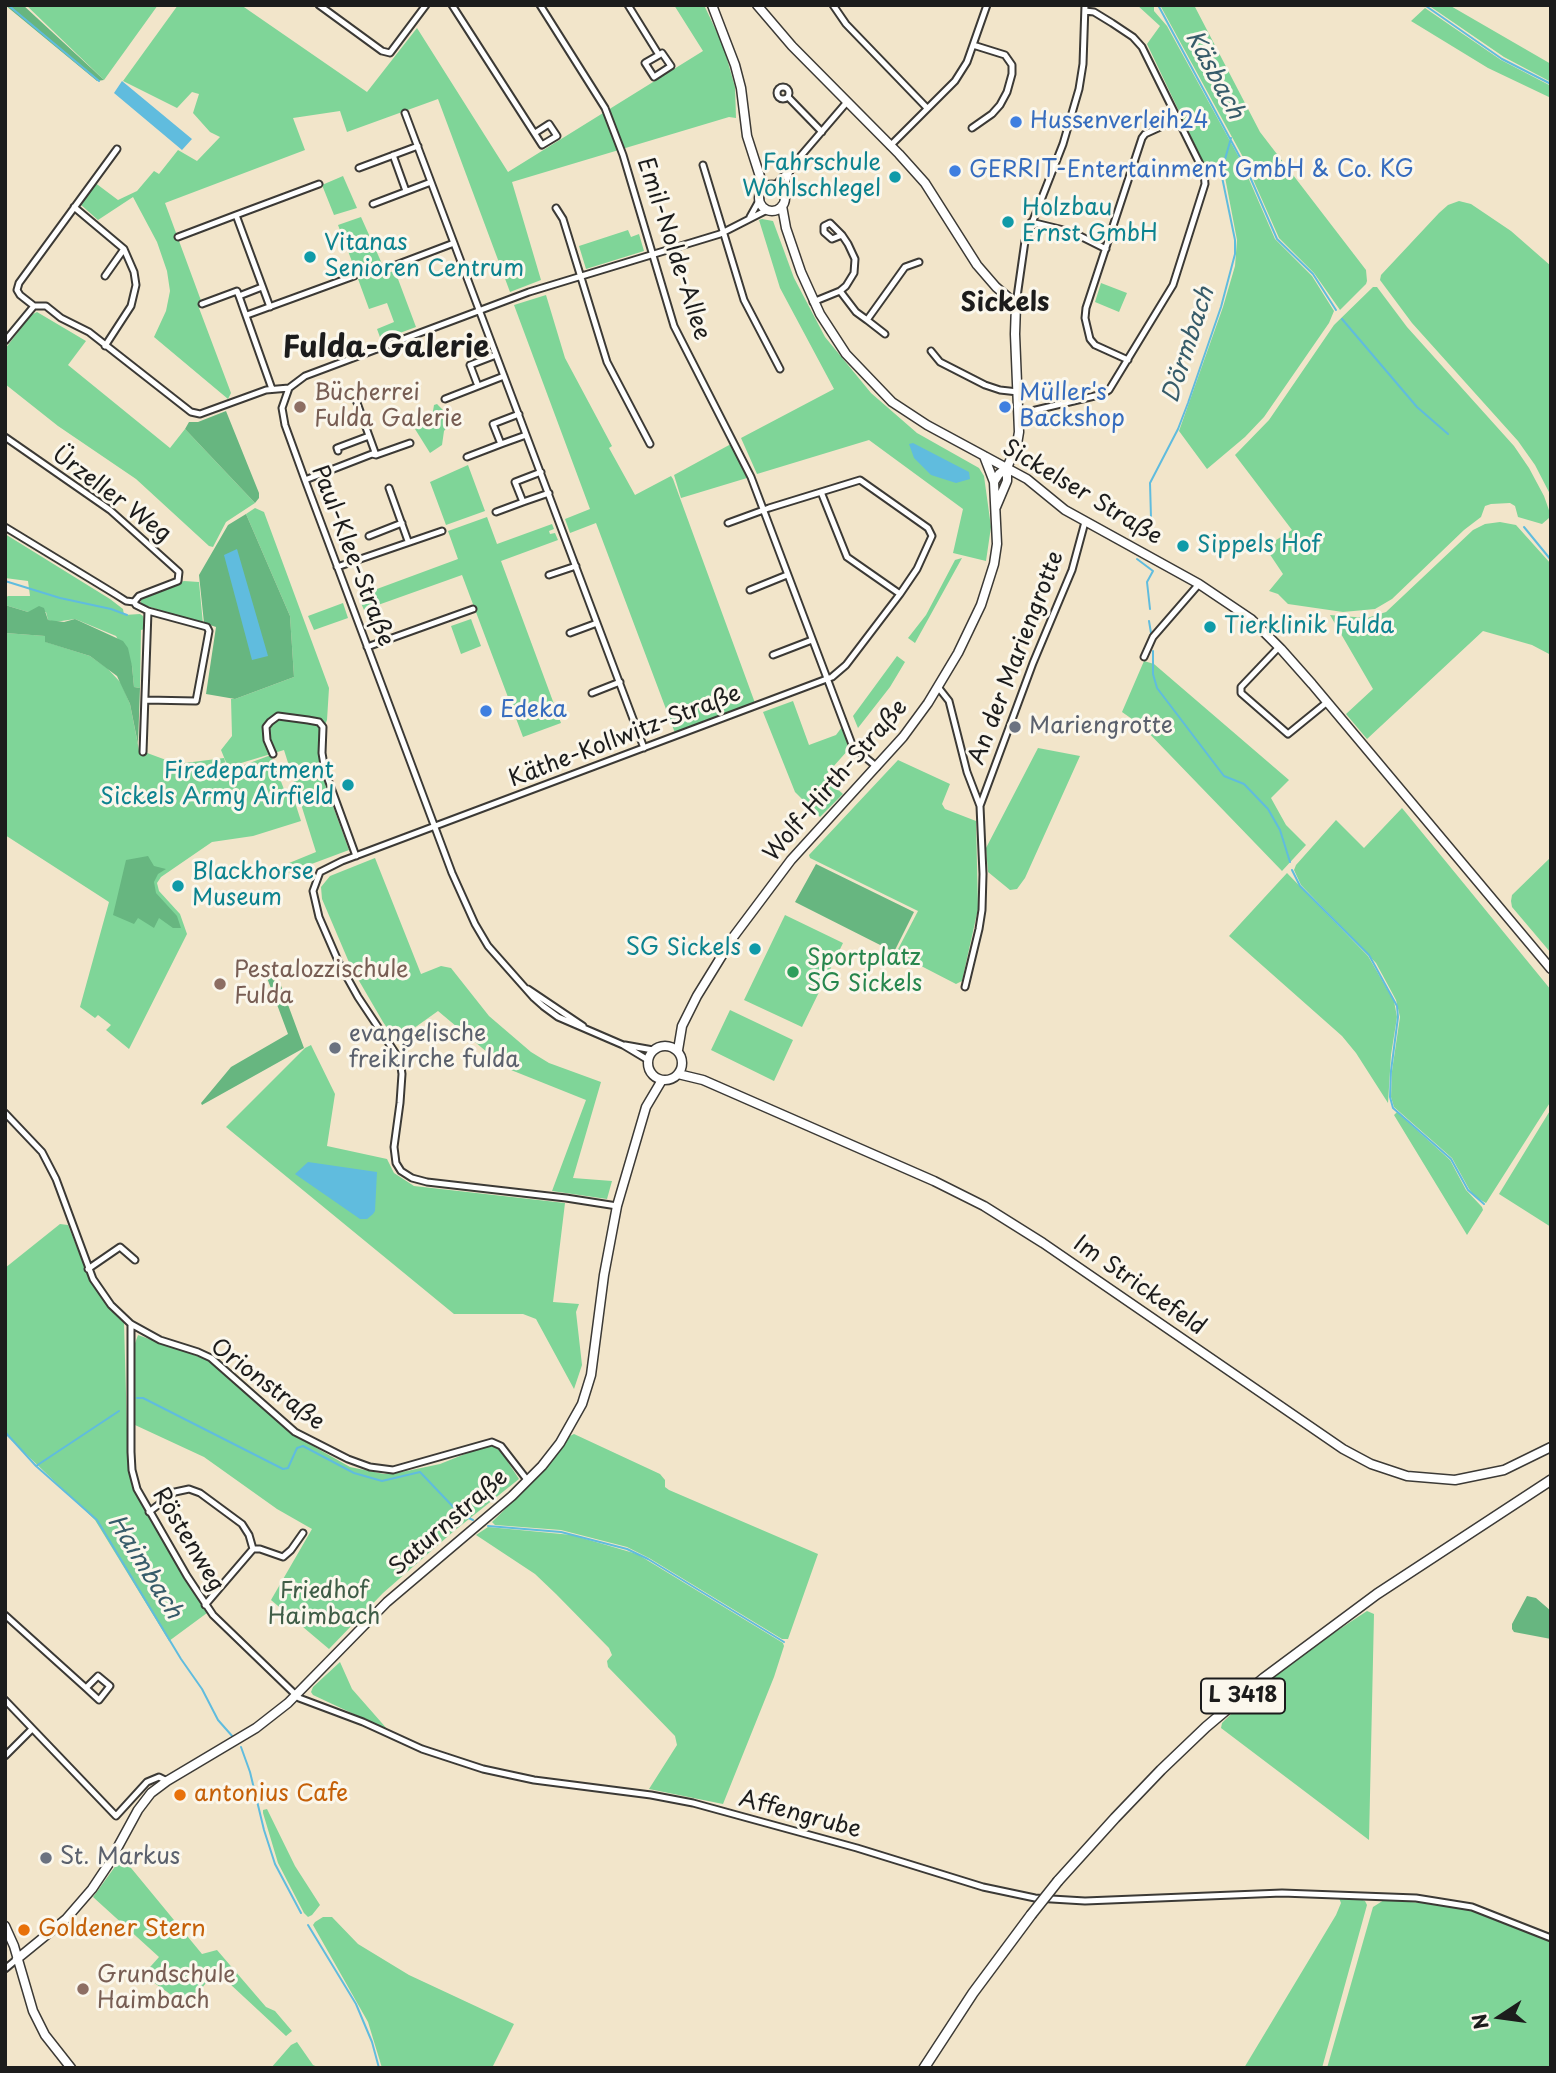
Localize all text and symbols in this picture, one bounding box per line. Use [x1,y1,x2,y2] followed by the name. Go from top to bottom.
[1179,26,1249,124] water label: Käsbach
[1030,108,1209,136] place label: Hussenverleih24
[1008,114,1024,130] marker: Hussenverleih24
[742,150,881,204] place label: Fahrschule Wohlschlegel
[631,154,715,344] street label: Emil-Nolde-Allee
[969,157,1414,185] place label: GERRIT-Entertainment GmbH & Co. KG
[947,163,963,179] marker: GERRIT-Entertainment GmbH & Co. KG
[887,169,903,185] marker: Fahrschule Wohlschlegel
[1022,195,1158,249] place label: Holzbau Ernst GmbH
[1000,214,1016,230] marker: Holzbau Ernst GmbH
[324,230,524,284] place label: Vitanas Senioren Centrum
[302,249,318,265] marker: Vitanas Senioren Centrum
[1157,284,1221,406] water label: Dörmbach
[961,288,1049,320] district label: Sickels
[282,331,490,367] district label: Fulda-Galerie
[314,380,463,434] place label: Bücherrei Fulda Galerie
[1019,380,1125,434] place label: Müller's Backshop
[292,399,308,415] marker: Bücherrei Fulda Galerie
[997,399,1013,415] marker: Müller's Backshop
[997,434,1167,552] street label: Sickelser Straße
[46,441,176,549] street label: Ürzeller Weg
[305,461,399,651] street label: Paul-Klee-Straße
[1197,532,1321,560] place label: Sippels Hof
[1175,538,1191,554] marker: Sippels Hof
[964,547,1070,769] street label: An der Mariengrotte
[1224,613,1394,641] place label: Tierklinik Fulda
[1202,619,1218,635] marker: Tierklinik Fulda
[505,680,745,794] street label: Käthe-Kollwitz-Straße
[758,694,914,868] street label: Wolf-Hirth-Straße
[500,697,567,725] place label: Edeka
[478,703,494,719] marker: Edeka
[1029,713,1173,741] place label: Mariengrotte
[1007,719,1023,735] marker: Mariengrotte
[100,758,334,812] place label: Firedepartment Sickels Army Airfield
[340,777,356,793] marker: Firedepartment Sickels Army Airfield
[192,859,314,913] place label: Blackhorse Museum
[170,878,186,894] marker: Blackhorse Museum
[626,935,741,963] place label: SG Sickels
[747,941,763,957] marker: SG Sickels
[807,945,922,999] place label: Sportplatz SG Sickels
[234,957,408,1011] place label: Pestalozzischule Fulda
[785,964,801,980] marker: Sportplatz SG Sickels
[212,976,228,992] marker: Pestalozzischule Fulda
[349,1021,519,1075] place label: evangelische freikirche fulda
[327,1040,343,1056] marker: evangelische freikirche fulda
[1068,1230,1210,1342] street label: Im Strickefeld
[205,1333,329,1437] street label: Orionstraße
[384,1464,514,1582] street label: Saturnstraße
[146,1483,230,1597] street label: Röstenweg
[101,1510,187,1624] water label: Haimbach
[268,1578,380,1632] park label: Friedhof Haimbach
[1201,1678,1285,1714] road number: L 3418
[194,1781,348,1809] place label: antonius Cafe
[736,1785,864,1845] street label: Affengrube
[172,1787,188,1803] marker: antonius Cafe
[60,1844,180,1872] place label: St. Markus
[38,1850,54,1866] marker: St. Markus
[38,1916,206,1944] place label: Goldener Stern
[16,1922,32,1938] marker: Goldener Stern
[97,1962,236,2016] place label: Grundschule Haimbach
[75,1981,91,1997] marker: Grundschule Haimbach
[1465,1982,1535,2052] north arrow
[1464,2011,1495,2032] text: N

